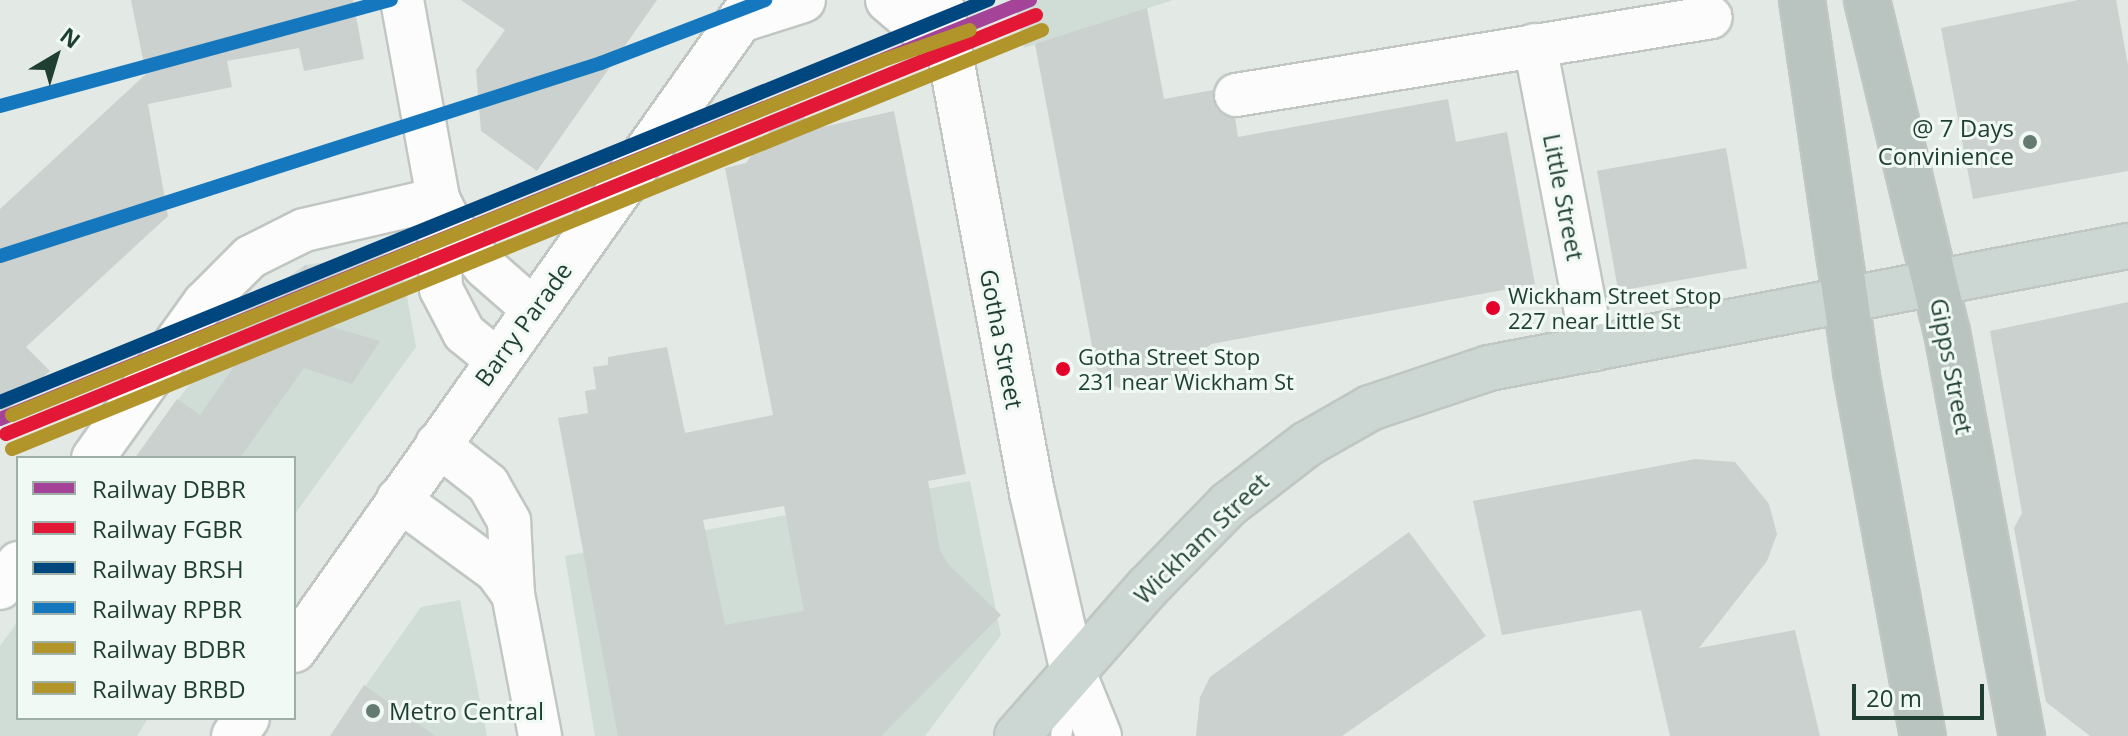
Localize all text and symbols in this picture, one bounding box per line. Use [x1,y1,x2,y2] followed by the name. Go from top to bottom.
[16,16,96,96] north arrow
[54,20,87,54] text: N
[1878,114,2014,170] place label: @ 7 Days Convinience
[1538,131,1590,263] street label: Little Street
[2021,133,2039,151] marker: @ 7 Days Convinience
[469,257,577,391] street label: Barry Parade
[974,267,1030,411] street label: Gotha Street
[1508,282,1722,334] place label: Wickham Street Stop 227 near Little St
[1925,296,1979,436] street label: Gipps Street
[1485,300,1501,316] marker: Wickham Street Stop 227 near Little St
[1078,343,1294,394] place label: Gotha Street Stop 231 near Wickham St
[1055,361,1071,377] marker: Gotha Street Stop 231 near Wickham St
[16,456,296,720] legend
[1128,467,1274,609] street label: Wickham Street
[92,472,246,505] text: Railway DBBR
[92,512,243,545] text: Railway FGBR
[92,552,244,585] text: Railway BRSH
[92,592,242,625] text: Railway RPBR
[92,632,246,665] text: Railway BDBR
[1856,668,1988,718] scale bar
[92,672,246,705] text: Railway BRBD
[1866,681,1922,714] text: 20 m
[389,697,544,725] place label: Metro Central
[364,702,382,720] marker: Metro Central

